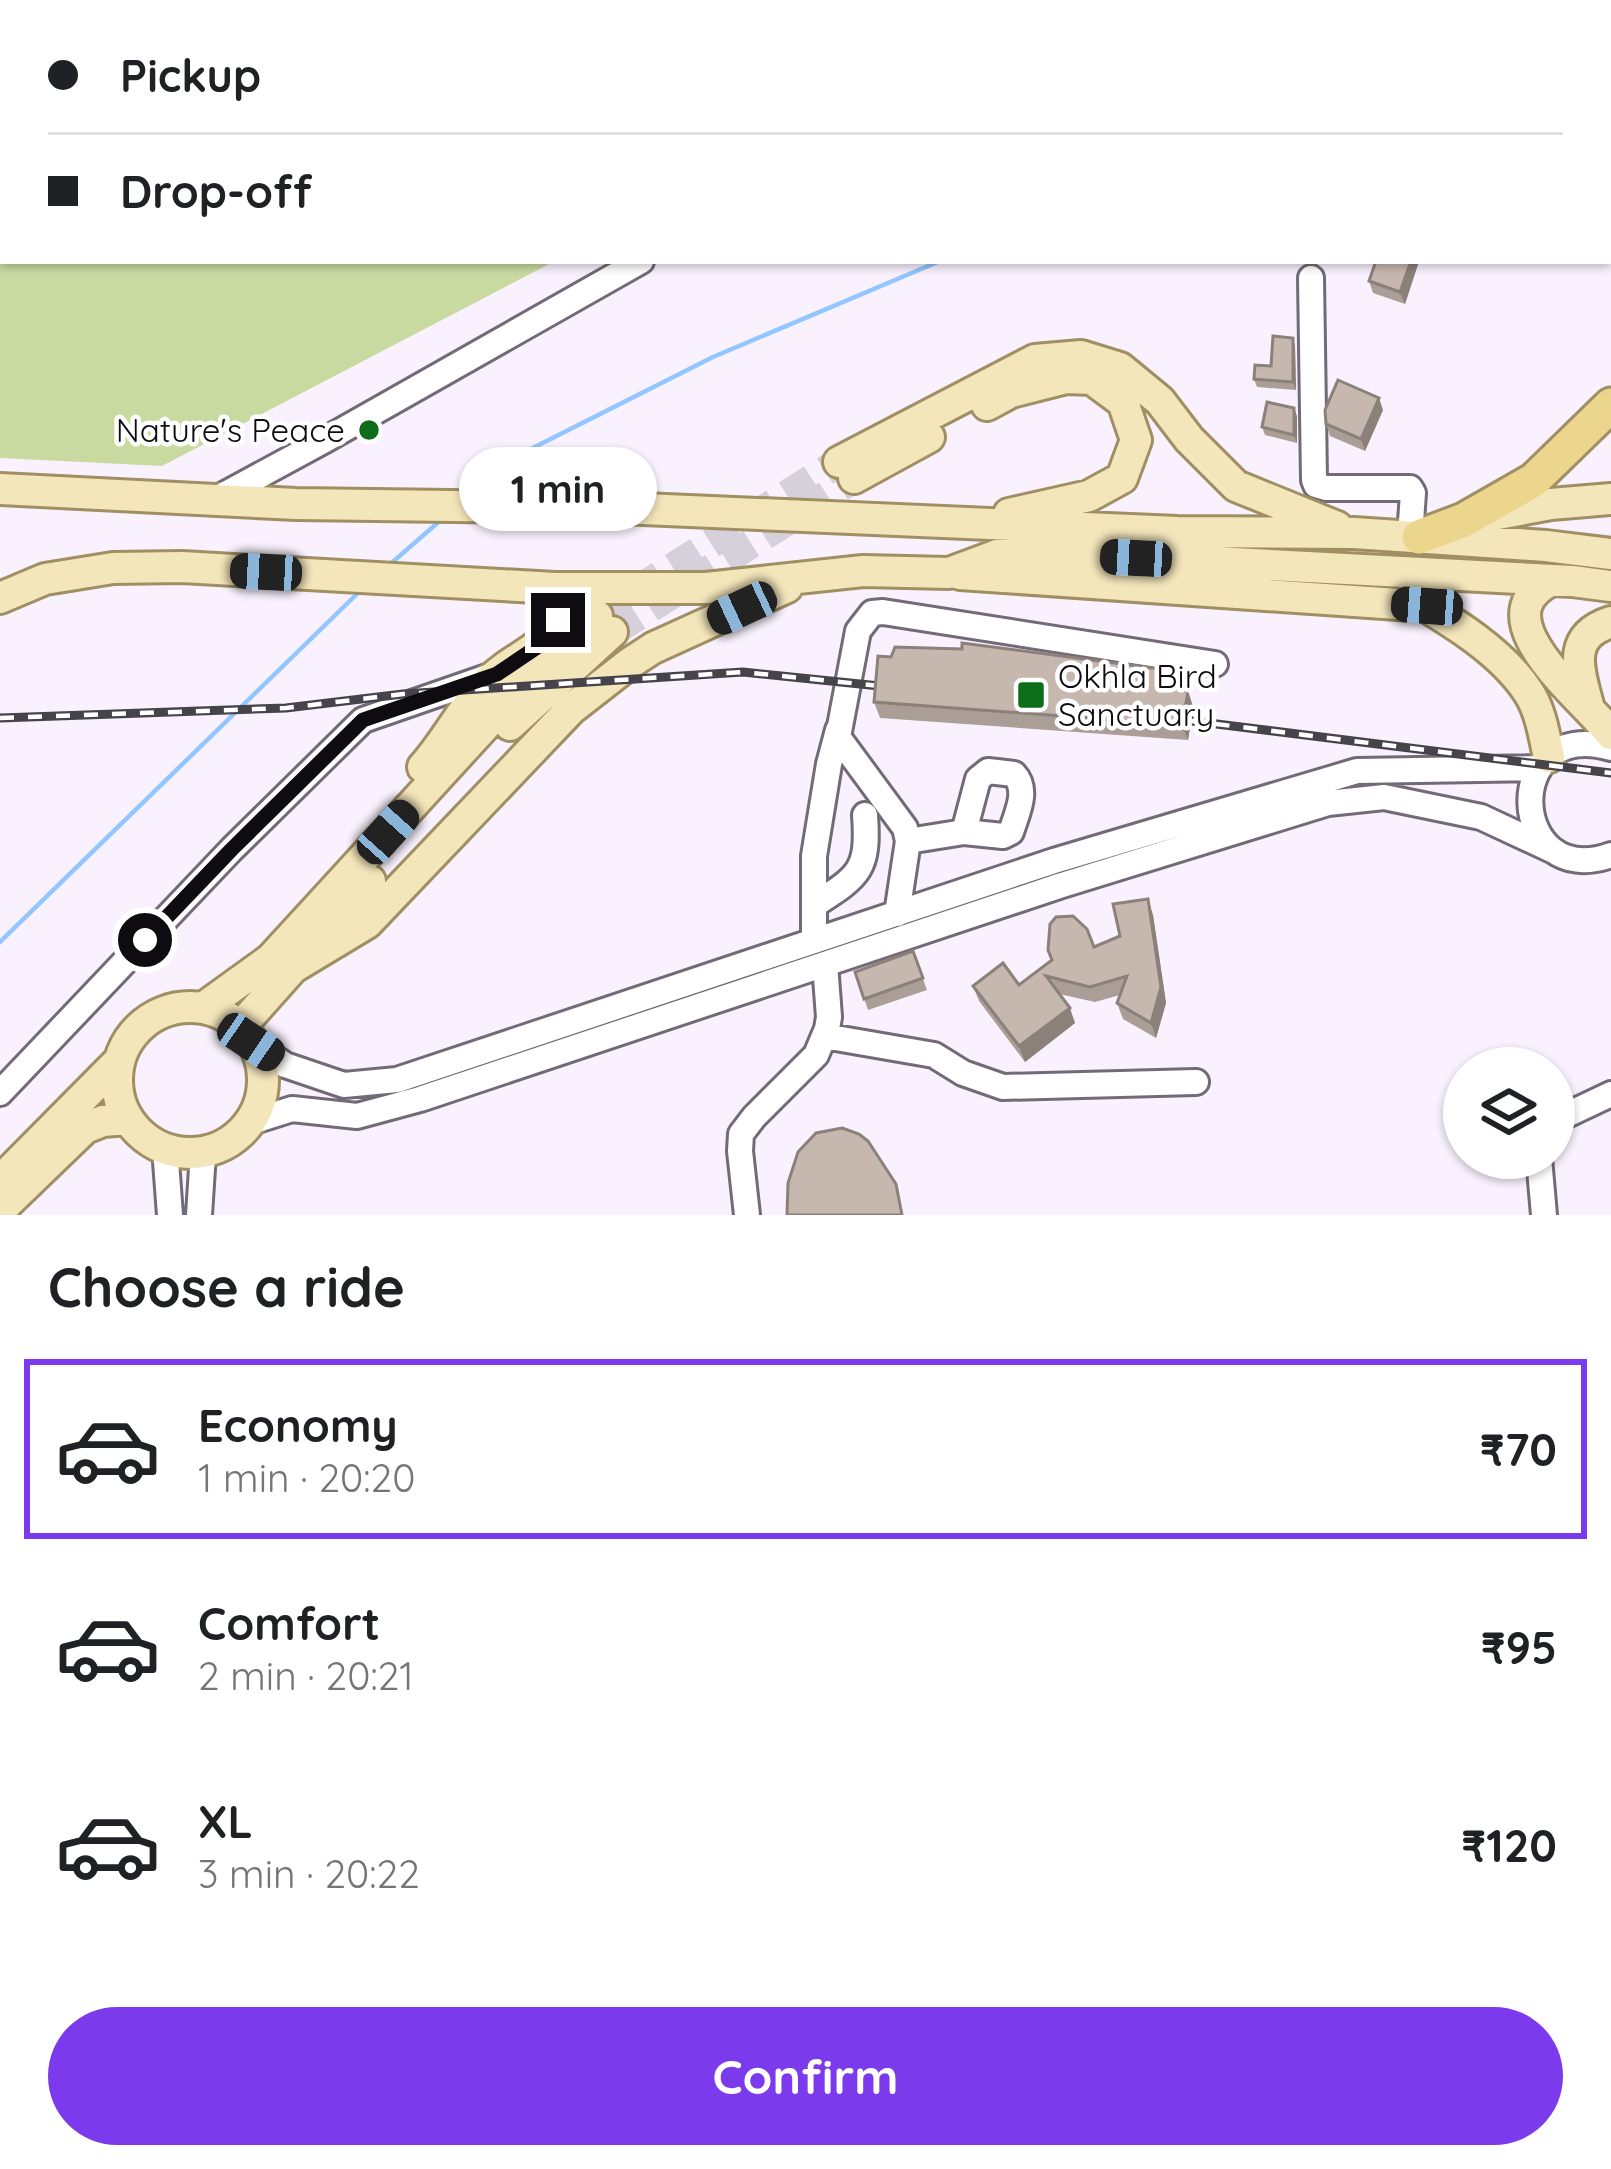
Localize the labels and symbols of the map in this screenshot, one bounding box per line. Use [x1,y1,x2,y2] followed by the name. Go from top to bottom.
[116,409,345,450] place label: Nature's Peace
[356,417,382,443] marker: Nature's Peace
[459,446,657,530] callout: 1 min
[1099,538,1173,578] car
[229,552,303,592] car
[702,576,782,640] car
[1390,586,1464,626] car
[531,593,585,647] route end
[1058,655,1217,734] place label: Okhla Bird Sanctuary
[1015,679,1047,711] marker: Okhla Bird Sanctuary
[351,793,425,871] car
[118,913,172,967] route start
[211,1007,291,1077] car

